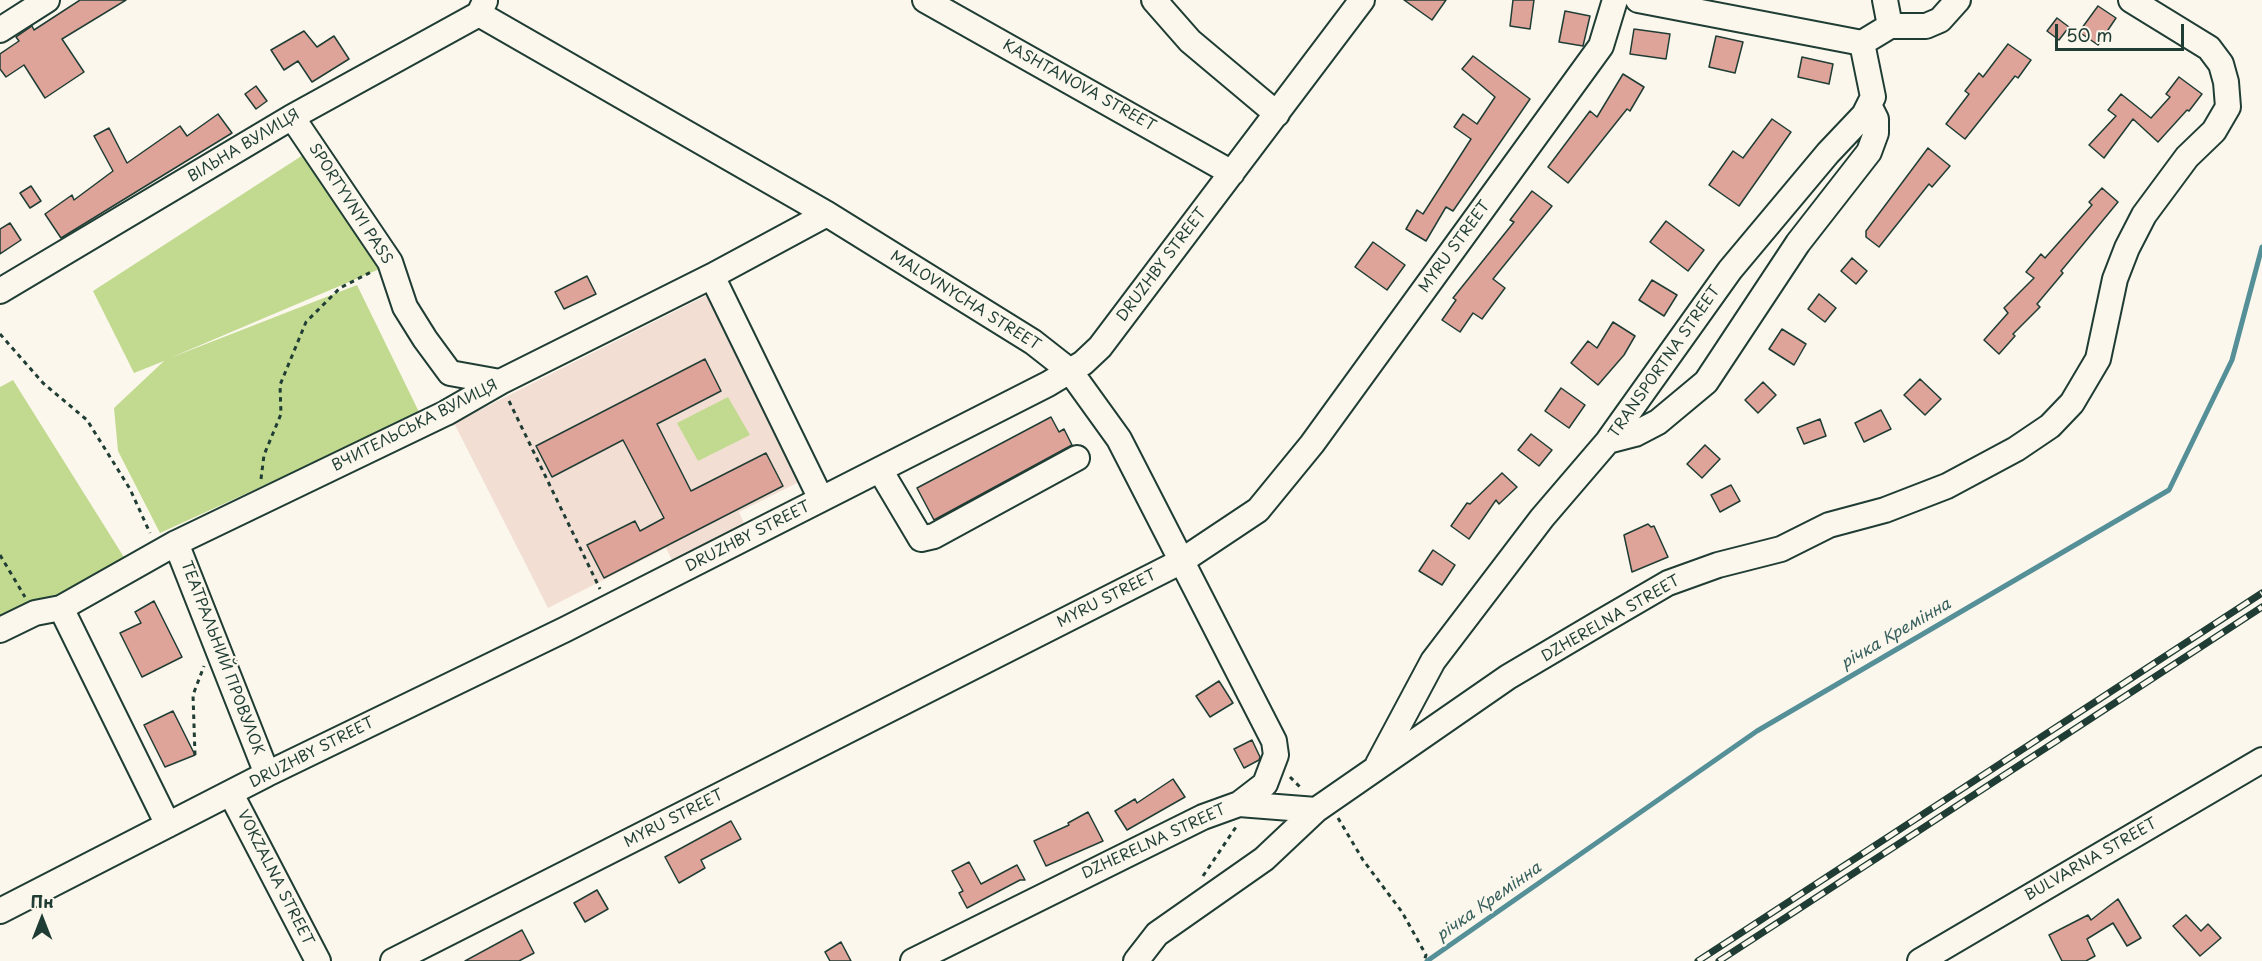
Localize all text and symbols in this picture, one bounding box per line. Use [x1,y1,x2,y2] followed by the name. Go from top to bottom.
[2058,12,2187,50] scale bar
[2066,21,2113,48] text: 50 m
[999,36,1159,136] street label: KASHTANOVA STREET
[185,106,303,186] street label: ВІЛЬНА ВУЛИЦЯ
[304,140,396,268] street label: SPORTYVNYI PASS
[1416,198,1494,296] street label: MYRU STREET
[1113,205,1211,325] street label: DRUZHBY STREET
[887,247,1043,355] street label: MALOVNYCHA STREET
[1606,283,1724,441] street label: TRANSPORTNA STREET
[329,376,501,476] street label: ВЧИТЕЛЬСЬКА ВУЛИЦЯ
[683,498,813,576] street label: DRUZHBY STREET
[177,559,267,757] street label: ТЕАТРАЛЬНИЙ ПРОВУЛОК
[1054,566,1160,632] street label: MYRU STREET
[1539,572,1683,666] street label: DZHERELNA STREET
[1838,595,1954,673] water label: річка Кремінна
[247,714,377,792] street label: DRUZHBY STREET
[621,786,727,852] street label: MYRU STREET
[1079,801,1229,883] street label: DZHERELNA STREET
[233,807,317,949] street label: VOKZALNA STREET
[2022,815,2160,905] street label: BULVARNA STREET
[1433,859,1545,945] water label: річка Кремінна
[12,889,72,949] north arrow
[30,889,54,913] text: Пн

